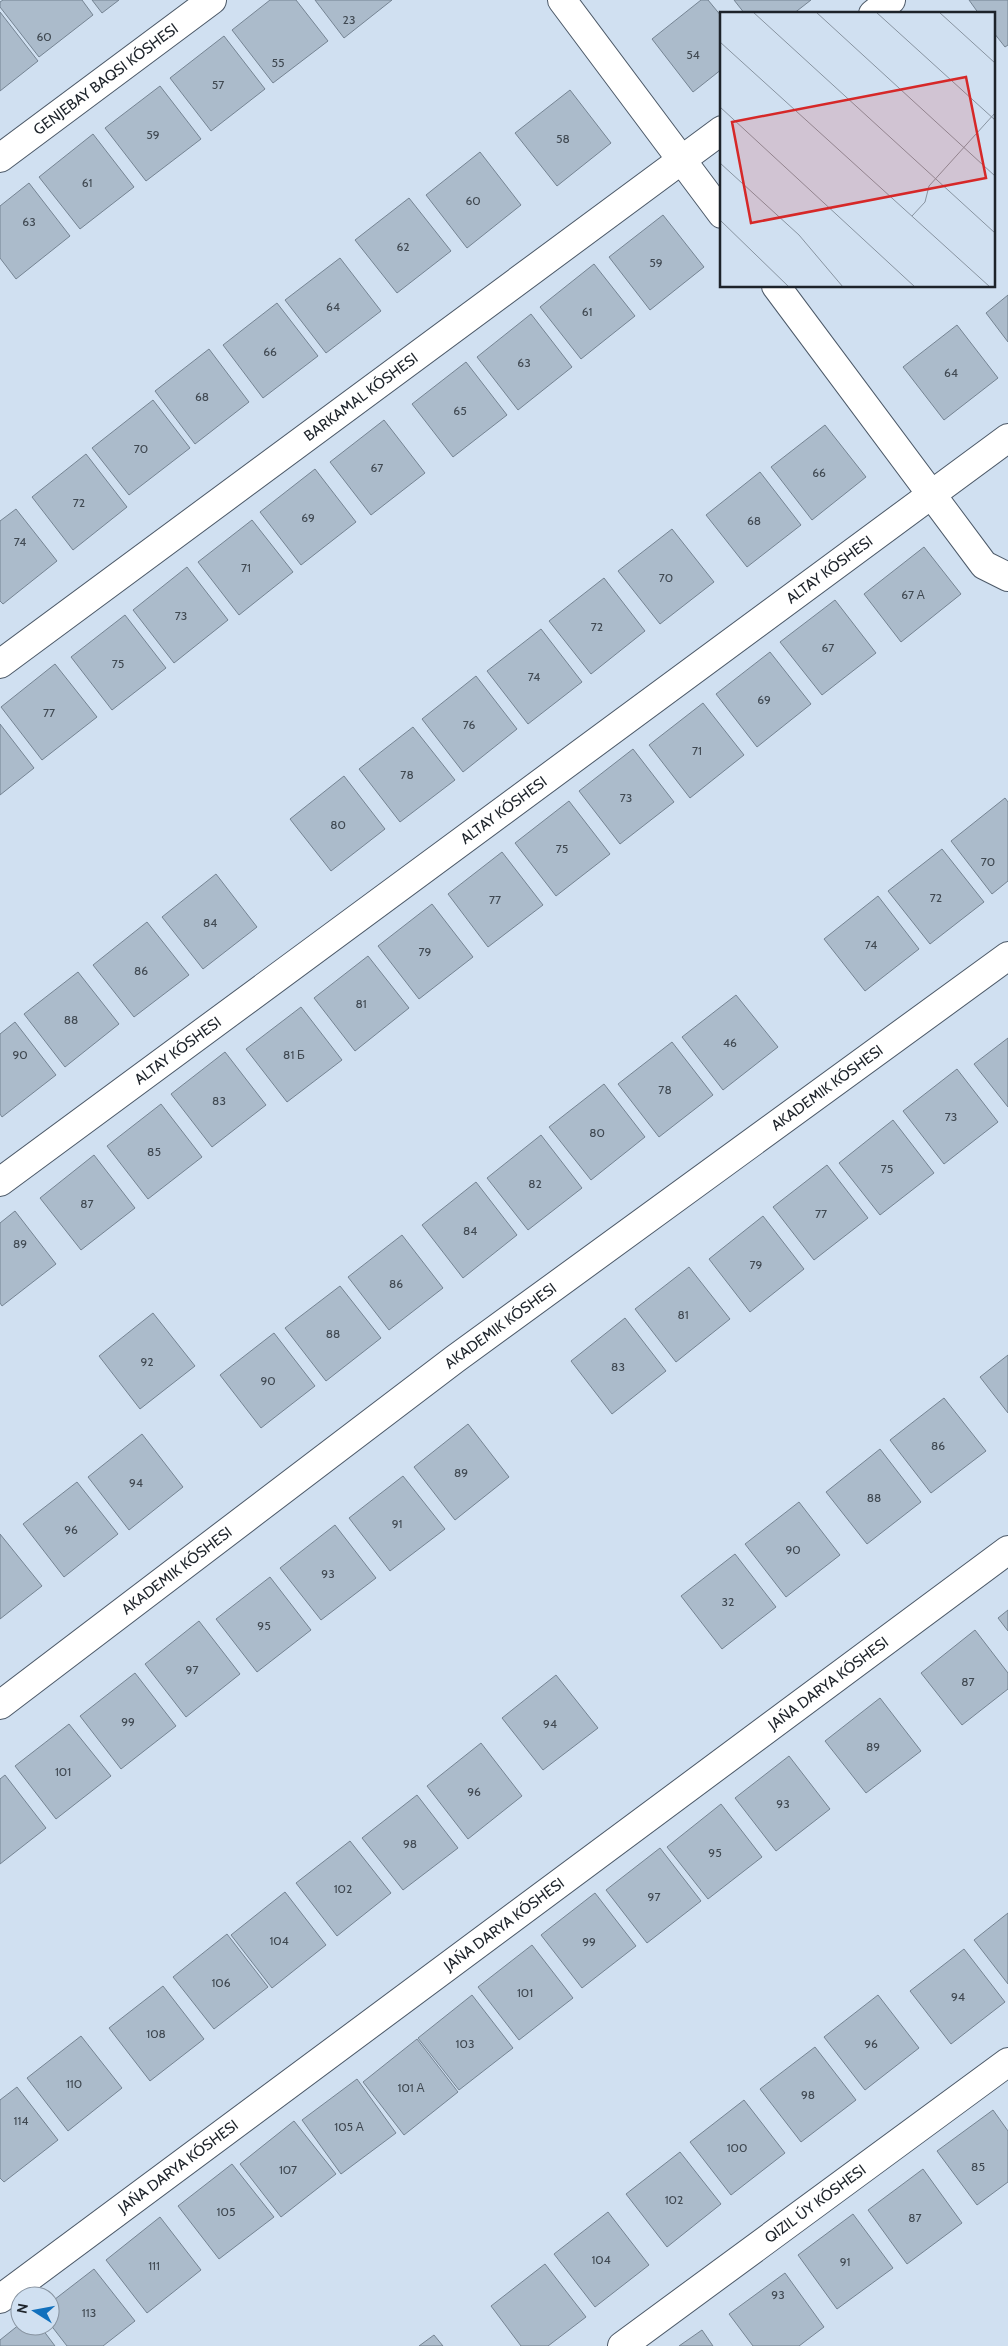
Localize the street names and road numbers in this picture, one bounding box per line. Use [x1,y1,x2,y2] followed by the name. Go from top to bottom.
[30,19,182,139] street label: GENJEBAY BAQSI KÓSHESI
[300,349,422,445] street label: BARKAMAL KÓSHESI
[783,532,876,608] street label: ALTAY KÓSHESI
[457,772,550,848] street label: ALTAY KÓSHESI
[131,1013,225,1089] street label: ALTAY KÓSHESI
[768,1041,886,1135] street label: AKADEMIK KÓSHESI
[441,1279,560,1373] street label: AKADEMIK KÓSHESI
[118,1523,235,1618] street label: AKADEMIK KÓSHESI
[764,1633,892,1735] street label: JAŃA DARYA KÓSHESI
[440,1874,568,1976] street label: JAŃA DARYA KÓSHESI
[114,2116,242,2218] street label: JAŃA DARYA KÓSHESI
[761,2161,869,2247] street label: QIZIL ÚY KÓSHESI

